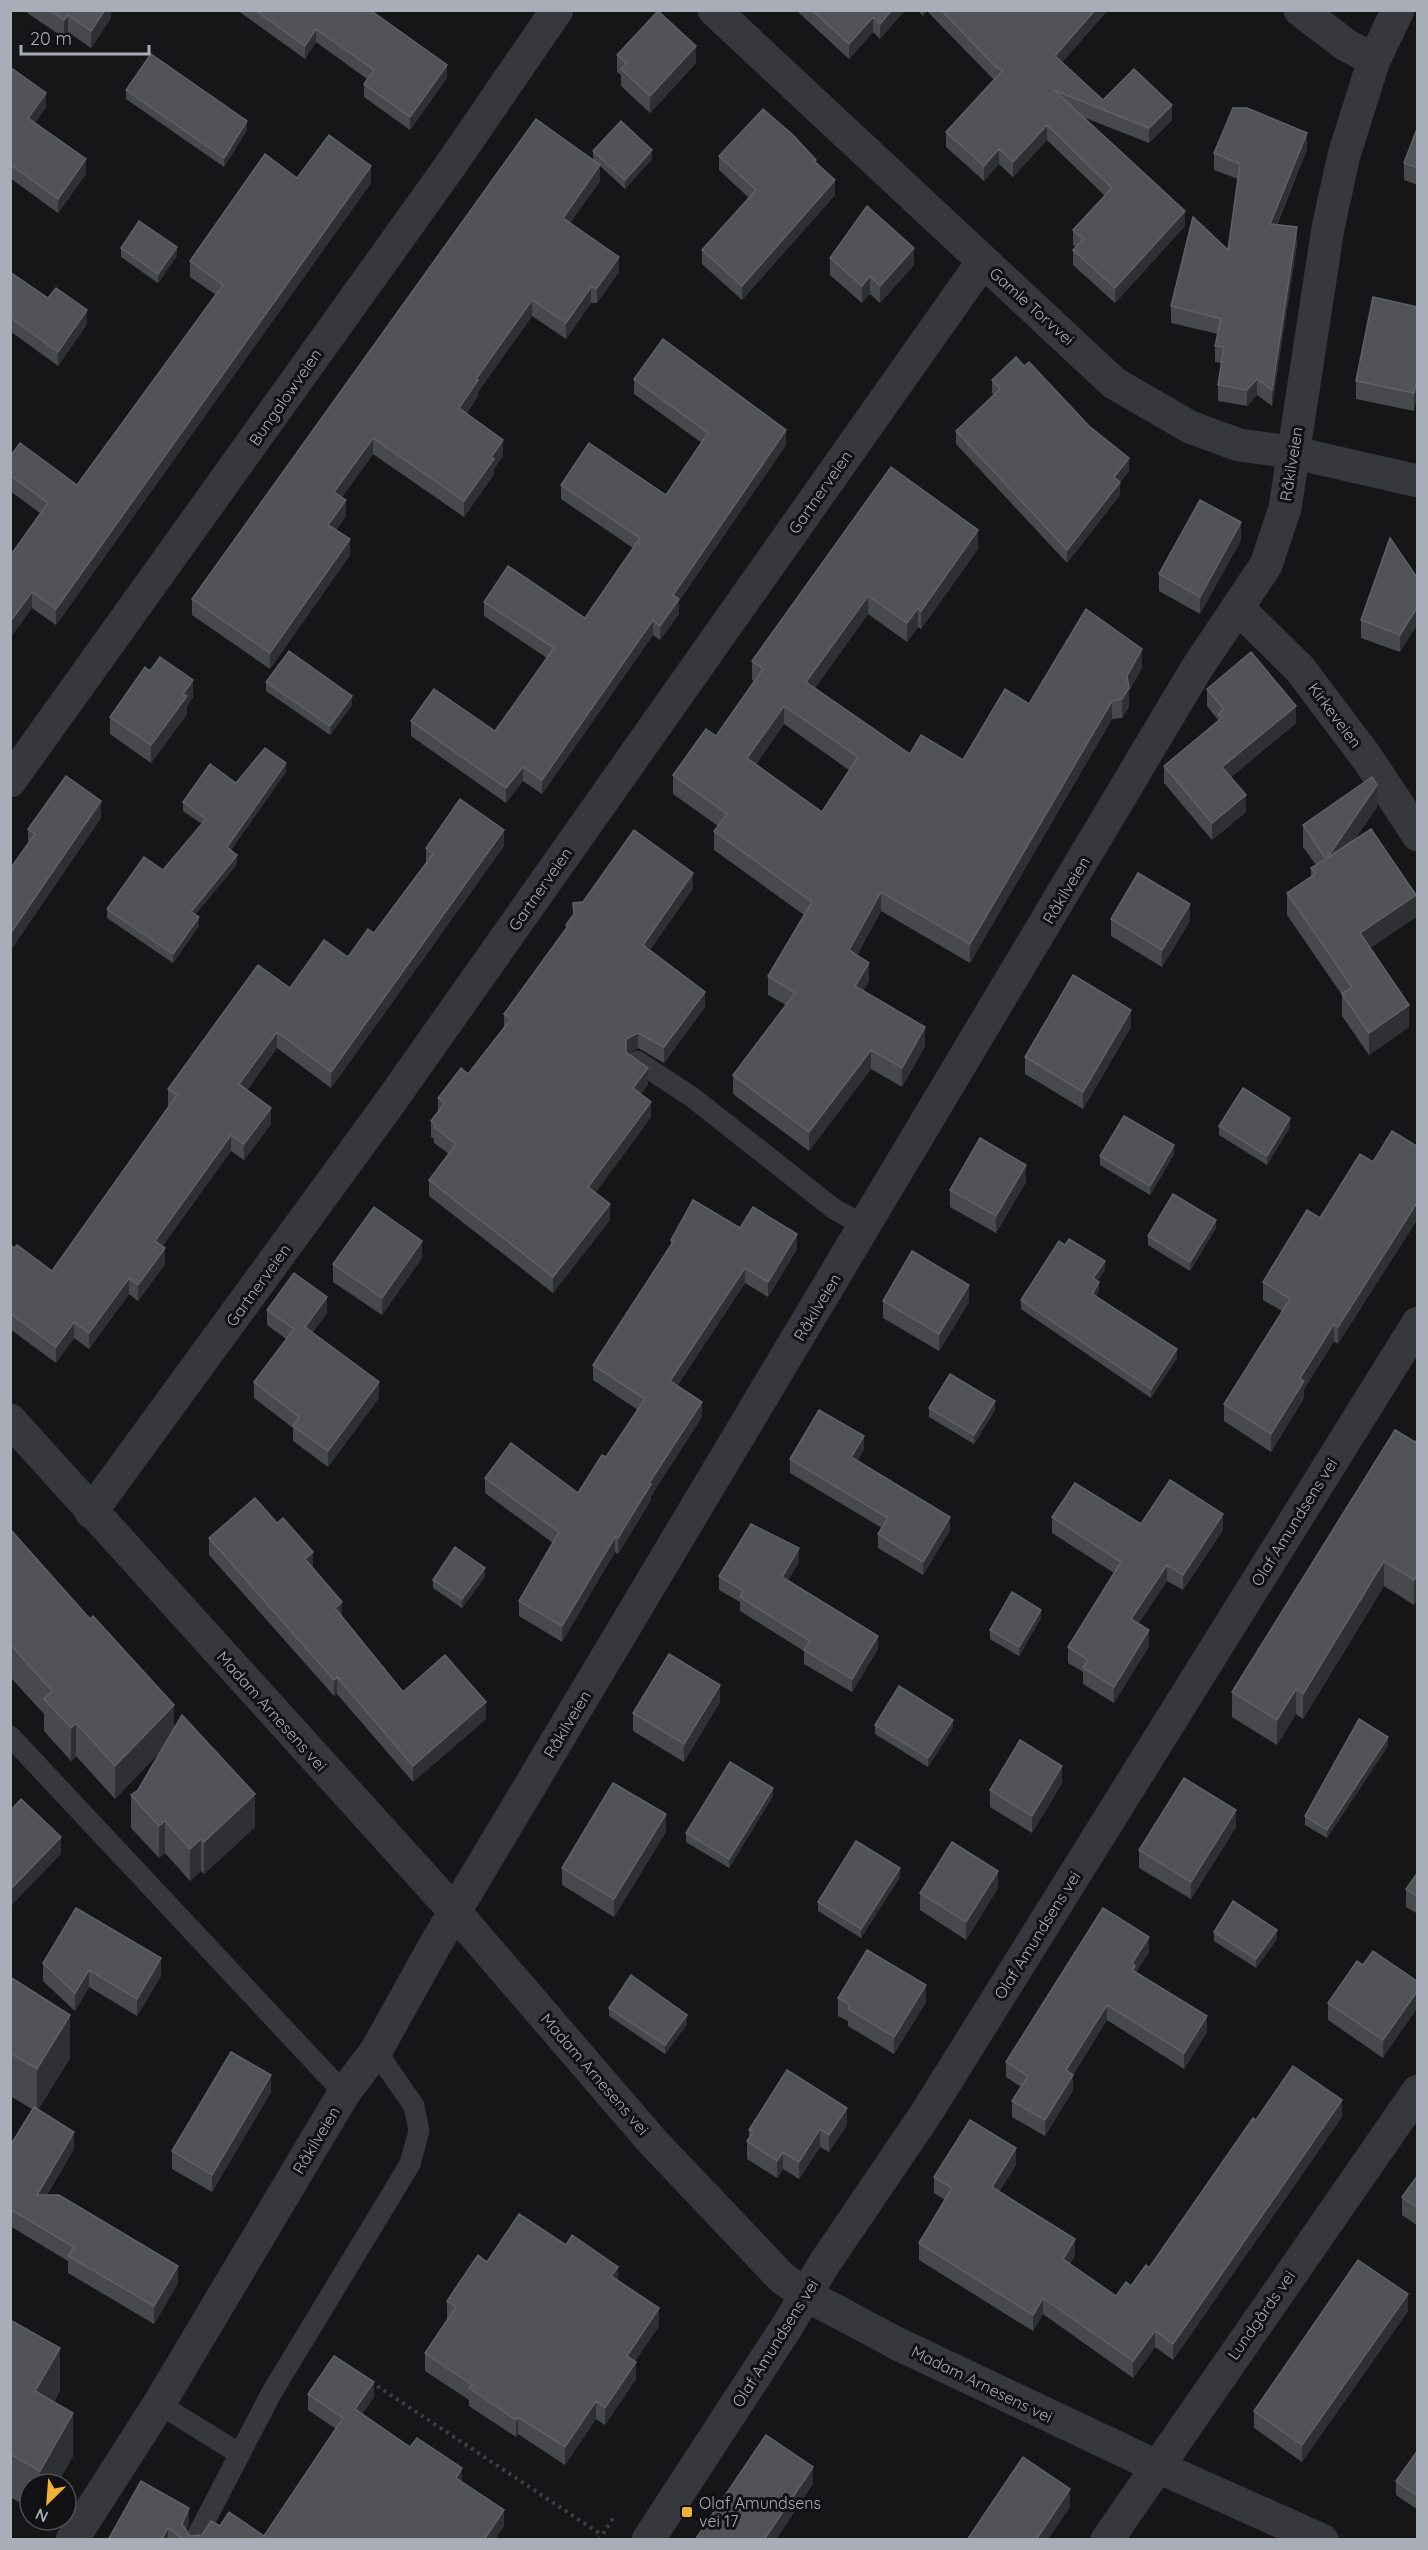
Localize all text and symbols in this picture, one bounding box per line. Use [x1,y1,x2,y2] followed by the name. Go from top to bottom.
[21,18,148,56] scale bar
[30,27,72,50] text: 20 m
[986,263,1078,349] street label: Gamle Torvvei
[244,345,326,449] street label: Bungalowveien
[1275,425,1307,503] street label: Råkilveien
[784,447,856,537] street label: Gartnerveien
[1304,678,1366,752] street label: Kirkeveien
[504,844,576,934] street label: Gartnerveien
[1038,853,1094,927] street label: Råkilveien
[221,1240,295,1330] street label: Gartnerveien
[789,1270,845,1344] street label: Råkilveien
[1247,1454,1341,1590] street label: Olaf Amundsens vei
[213,1647,331,1775] street label: Madam Arnesens vei
[539,1687,595,1761] street label: Råkilveien
[990,1867,1084,2003] street label: Olaf Amundsens vei
[537,2009,653,2139] street label: Madam Arnesens vei
[288,2103,344,2177] street label: Råkilveien
[1223,2267,1299,2363] street label: Lundgårds vei
[728,2275,822,2411] street label: Olaf Amundsens vei
[908,2341,1056,2427] street label: Madam Arnesens vei
[18,2472,78,2532] north arrow
[699,2493,821,2531] place label: Olaf Amundsens vei 17
[32,2504,51,2527] text: N
[680,2505,694,2519] marker: Olaf Amundsens vei 17

